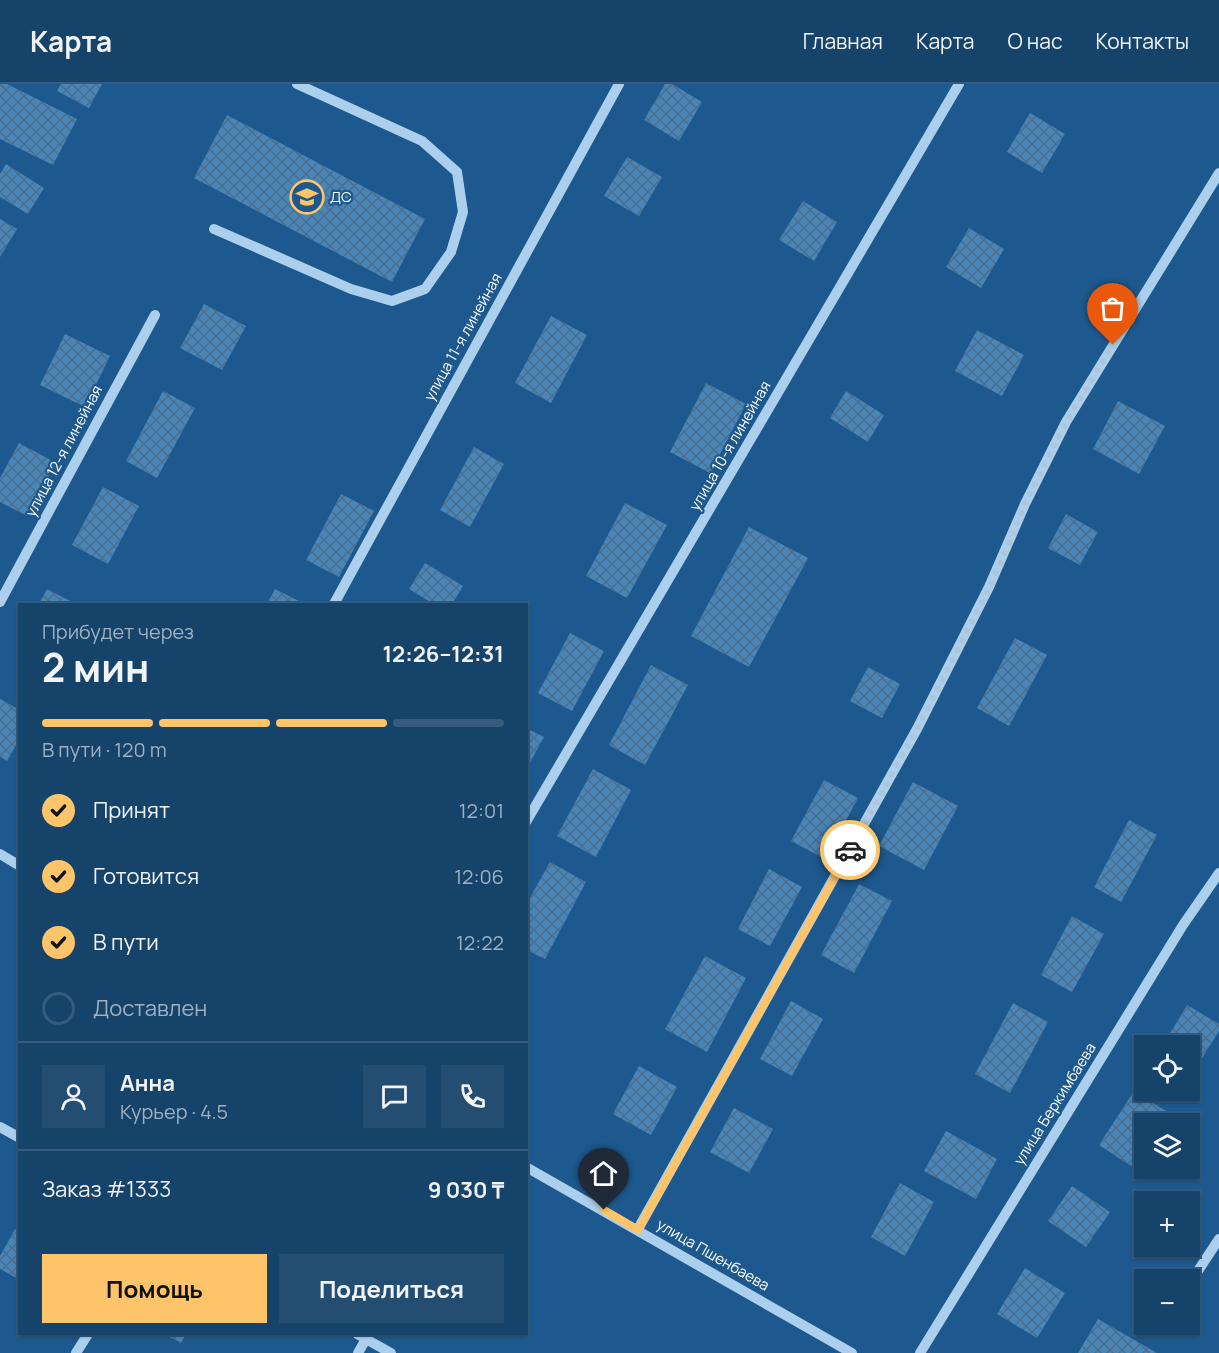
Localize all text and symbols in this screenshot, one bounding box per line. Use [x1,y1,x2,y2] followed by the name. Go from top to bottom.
[30,22,112,60] text: Карта
[803,27,883,55] text: Главная
[916,27,974,55] text: Карта
[1007,27,1063,55] text: О нас
[1096,27,1189,55] text: Контакты
[289,179,325,215] school or university icon: ДС
[330,186,352,207] place label: ДС
[419,269,507,405] street label: улица 11-я линейная
[1087,283,1138,345] pin
[1096,292,1129,325] icon: bag
[684,377,775,515] street label: улица 10-я линейная
[20,381,107,520] street label: улица 12-я линейная
[42,618,194,645] text: Прибудет через
[382,639,504,669] text: 12:26–12:31
[42,640,149,694] text: 2 мин
[42,736,167,763] text: В пути · 120 m
[42,794,75,827] icon: check
[93,795,170,825] text: Принят
[459,797,504,824] text: 12:01
[820,820,880,880] courier
[834,834,867,867] icon: car
[42,860,75,893] icon: check
[93,861,199,891] text: Готовится
[454,863,504,890] text: 12:06
[42,926,75,959] icon: check
[93,927,159,957] text: В пути
[456,929,504,956] text: 12:22
[93,993,207,1023] text: Доставлен
[1134,1035,1200,1335] map controls
[1134,1035,1200,1101] button: locate
[1008,1039,1101,1169] street label: улица Беркимбаева
[42,1065,105,1128] button: person
[363,1065,426,1128] button: chat
[441,1065,504,1128] button: phone
[120,1068,175,1098] text: Анна
[120,1098,228,1125] text: Курьер · 4.5
[1134,1113,1200,1179] button: layers
[578,1148,629,1210] pin
[587,1157,620,1190] icon: home
[42,1174,171,1204] text: Заказ #1333
[428,1175,504,1205] text: 9 030 ₸
[1134,1191,1200,1257] button: +
[653,1214,773,1295] street label: улица Пшенбаева
[42,1254,267,1323] button: Помощь
[279,1254,504,1323] button: Поделиться
[1134,1269,1200,1335] button: −

